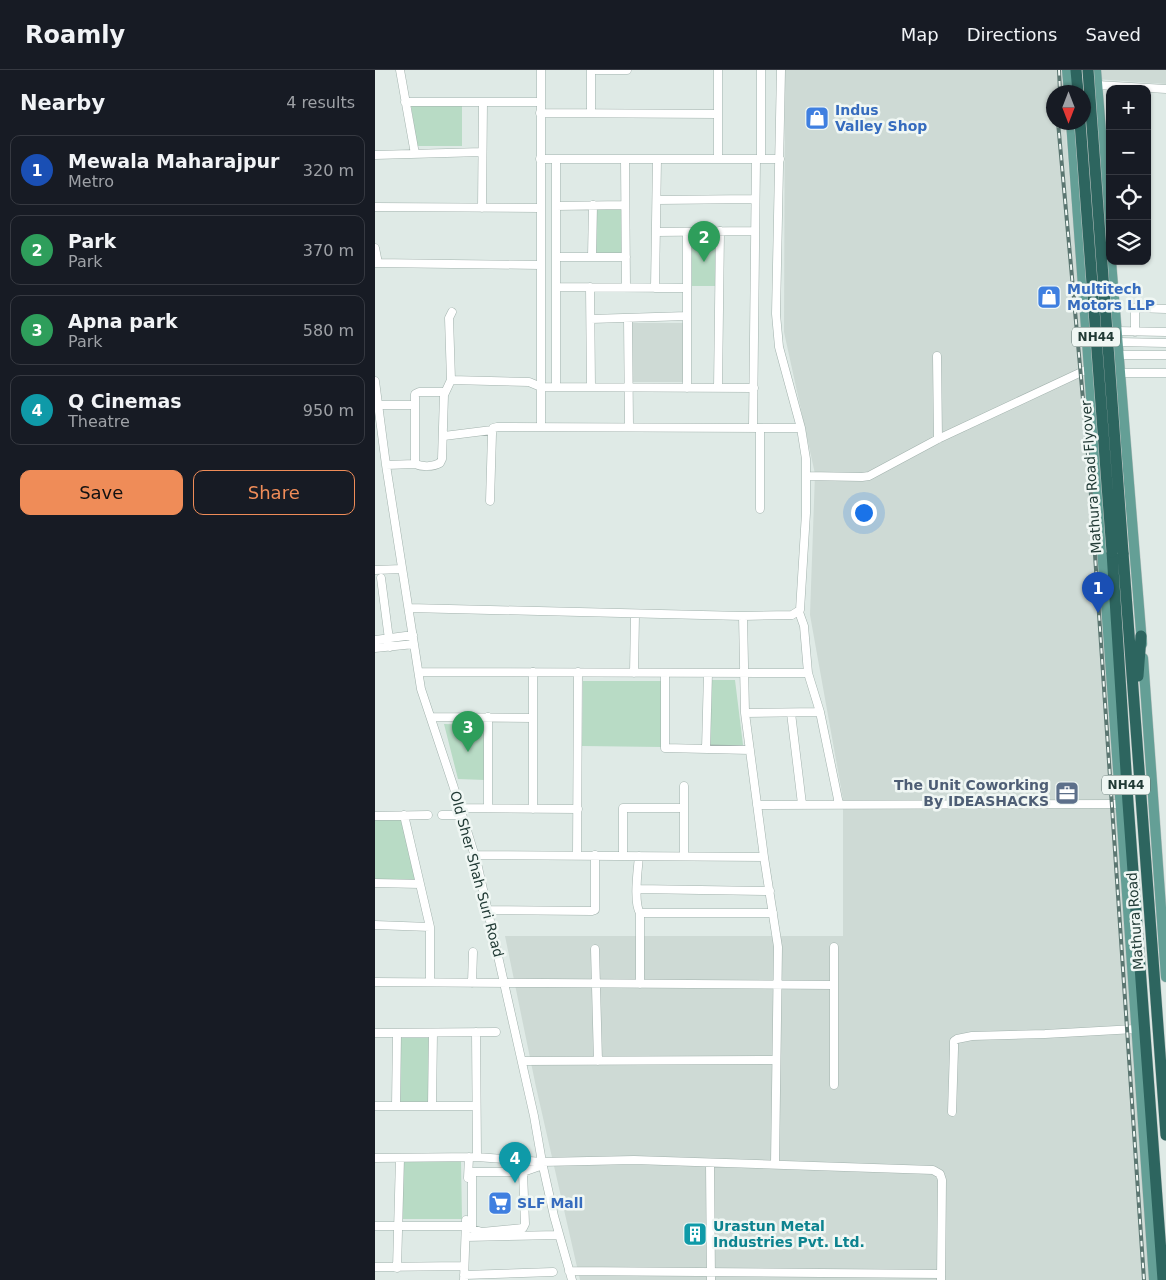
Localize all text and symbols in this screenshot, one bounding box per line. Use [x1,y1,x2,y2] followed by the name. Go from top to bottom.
[25,21,125,49] text: Roamly
[901,24,939,45] text: Map
[967,24,1057,45] text: Directions
[1085,24,1141,45] text: Saved
[1046,85,1091,130] north arrow
[1106,85,1151,265] map controls
[1106,85,1151,130] button: +
[20,91,105,115] text: Nearby
[286,93,355,112] text: 4 results
[835,102,927,134] place label: Indus Valley Shop
[804,105,830,131] shop icon: Indus Valley Shop
[1106,130,1151,175] button: −
[68,150,279,172] text: Mewala Maharajpur
[31,161,43,180] text: 1
[303,161,354,180] text: 320 m
[68,172,114,191] text: Metro
[1106,175,1151,220] button: locate
[1106,220,1151,265] button: layers
[688,221,720,262] pin: 2
[68,230,116,252] text: Park
[31,241,43,260] text: 2
[303,241,354,260] text: 370 m
[68,252,103,271] text: Park
[1067,281,1155,313] place label: Multitech Motors LLP
[1036,284,1062,310] shop icon: Multitech Motors LLP
[68,310,178,332] text: Apna park
[31,321,43,340] text: 3
[303,321,354,340] text: 580 m
[1072,328,1120,346] road number: NH44
[68,332,103,351] text: Park
[68,390,182,412] text: Q Cinemas
[1078,400,1104,554] street label: Mathura Road Flyover
[31,401,43,420] text: 4
[303,401,354,420] text: 950 m
[68,412,130,431] text: Theatre
[20,470,183,515] button: Save
[193,470,355,515] button: Share
[851,500,877,526] your location
[1082,572,1114,613] pin: 1
[452,711,484,752] pin: 3
[1102,776,1150,794] road number: NH44
[894,777,1049,809] place label: The Unit Coworking By IDEASHACKS
[1054,780,1080,806] office icon: The Unit Coworking By IDEASHACKS
[447,789,507,959] street label: Old Sher Shah Suri Road
[1124,872,1146,970] street label: Mathura Road
[499,1142,531,1183] pin: 4
[487,1190,513,1216] supermarket icon: SLF Mall
[517,1195,583,1211] place label: SLF Mall
[713,1218,865,1250] place label: Urastun Metal Industries Pvt. Ltd.
[682,1221,708,1247] building icon: Urastun Metal Industries Pvt. Ltd.

